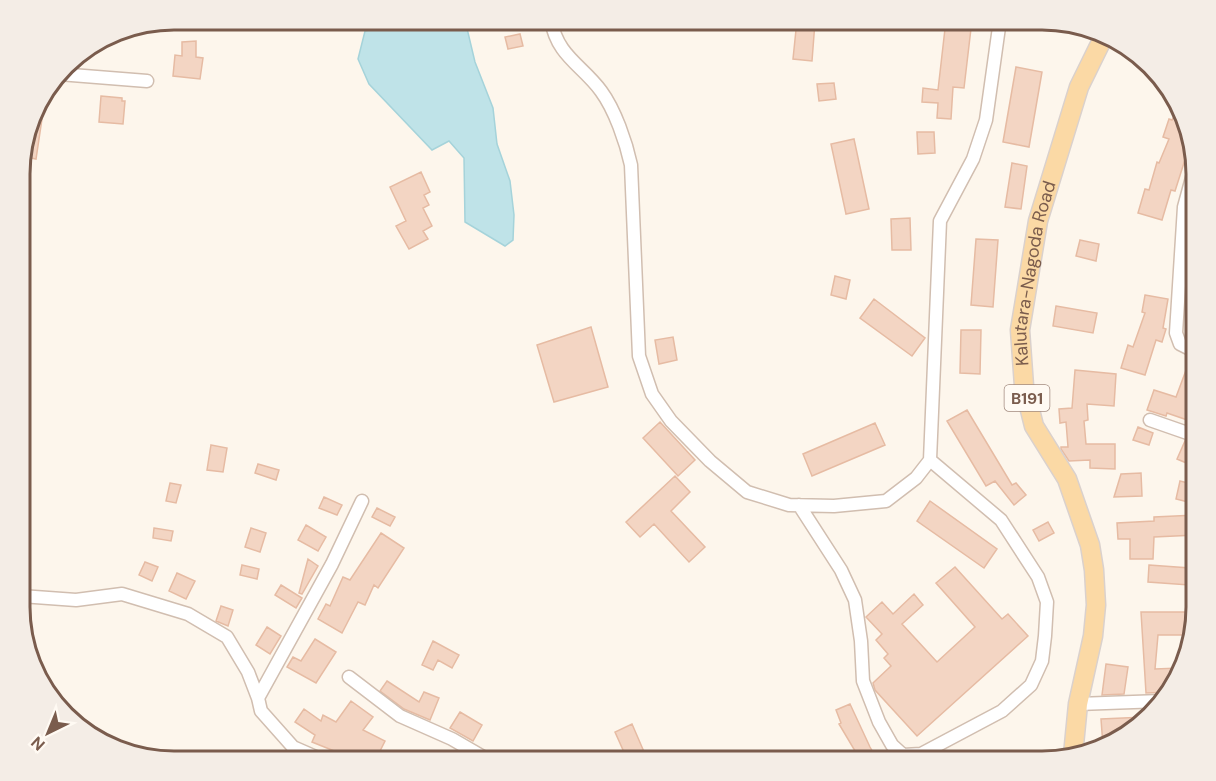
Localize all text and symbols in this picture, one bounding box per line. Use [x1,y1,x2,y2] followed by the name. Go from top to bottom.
[1008,178,1062,367] street label: Kalutara-Nagoda Road
[1004,385,1050,411] road number: B191
[18,703,78,763] north arrow
[27,732,50,755] text: N

